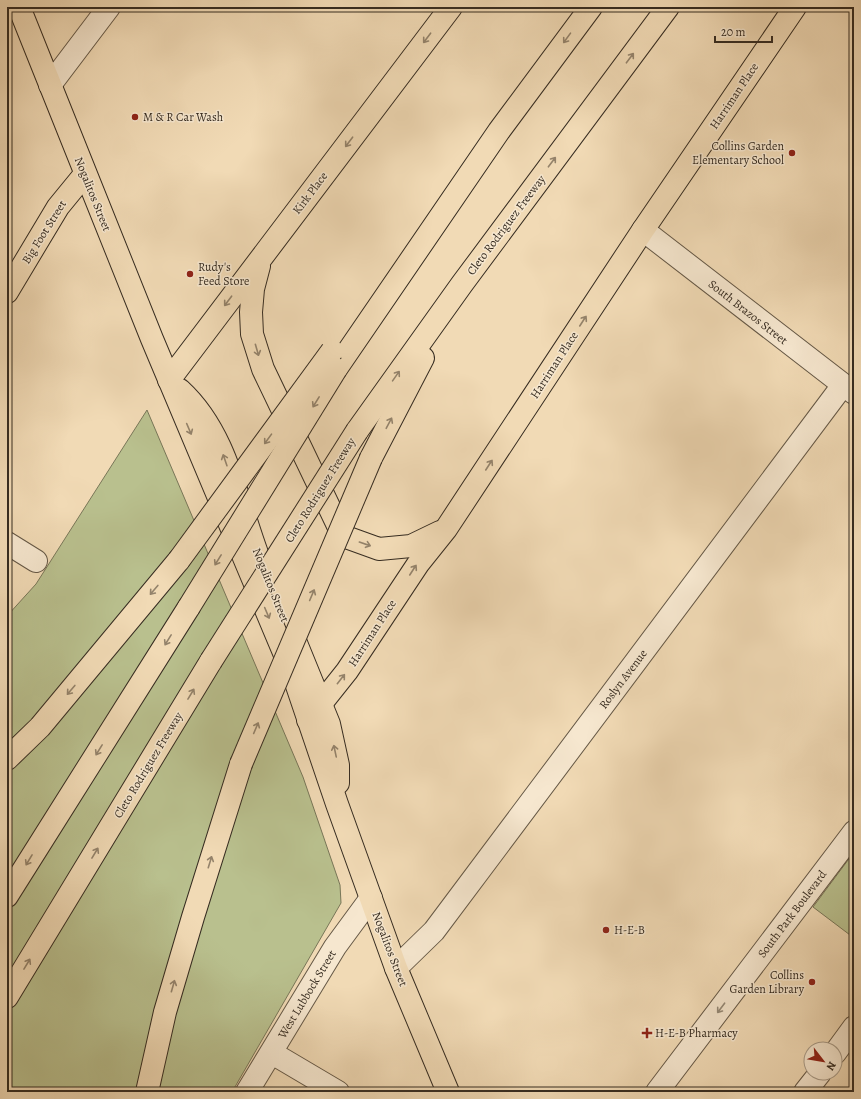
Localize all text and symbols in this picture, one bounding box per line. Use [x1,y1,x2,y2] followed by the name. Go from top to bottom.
[715,18,772,44] scale bar
[721,24,745,40] text: 20 m
[423,33,432,44] one-way arrow
[563,33,572,44] one-way arrow
[626,53,634,64] one-way arrow
[706,60,762,132] street label: Harriman Place
[143,109,224,125] place label: M & R Car Wash
[130,112,140,122] marker: M & R Car Wash
[345,136,353,147] one-way arrow
[692,138,784,168] place label: Collins Garden Elementary School
[787,148,797,158] marker: Collins Garden Elementary School
[71,154,115,234] street label: Nogalitos Street
[548,157,556,168] one-way arrow
[289,169,331,217] street label: Kirk Place
[463,171,549,278] street label: Cleto Rodriguez Freeway
[18,197,70,267] street label: Big Foot Street
[198,259,249,289] place label: Rudy's Feed Store
[185,269,195,279] marker: Rudy's Feed Store
[705,276,791,348] street label: South Brazos Street
[224,296,232,307] one-way arrow
[579,316,587,327] one-way arrow
[526,328,582,402] street label: Harriman Place
[254,343,261,356] one-way arrow
[392,371,400,382] one-way arrow
[311,396,319,408] one-way arrow
[386,417,393,429] one-way arrow
[186,422,194,434] one-way arrow
[264,433,272,444] one-way arrow
[281,434,359,546] street label: Cleto Rodriguez Freeway
[221,454,228,467] one-way arrow
[485,459,493,471] one-way arrow
[358,541,370,549] one-way arrow
[249,545,293,625] street label: Nogalitos Street
[214,554,222,566] one-way arrow
[409,565,417,576] one-way arrow
[150,585,158,596] one-way arrow
[309,590,317,602] one-way arrow
[344,596,400,670] street label: Harriman Place
[264,607,271,619] one-way arrow
[164,634,172,646] one-way arrow
[595,646,651,712] street label: Roslyn Avenue
[337,673,345,684] one-way arrow
[66,685,75,695] one-way arrow
[188,688,196,700] one-way arrow
[110,708,186,821] street label: Cleto Rodriguez Freeway
[253,722,260,734] one-way arrow
[94,744,102,756] one-way arrow
[331,745,339,758] one-way arrow
[91,847,99,859] one-way arrow
[25,854,33,866] one-way arrow
[207,855,214,868] one-way arrow
[754,867,831,961] street label: South Park Boulevard
[368,909,412,989] street label: Nogalitos Street
[614,922,645,938] place label: H-E-B
[601,925,611,935] marker: H-E-B
[274,947,340,1042] street label: West Lubbock Street
[24,958,32,970] one-way arrow
[730,967,805,997] place label: Collins Garden Library
[807,977,817,987] marker: Collins Garden Library
[170,980,177,993] one-way arrow
[716,1003,725,1014] one-way arrow
[655,1025,738,1041] place label: H-E-B Pharmacy
[642,1028,652,1038] marker: H-E-B Pharmacy
[803,1041,843,1081] north arrow
[823,1059,840,1073] text: N

